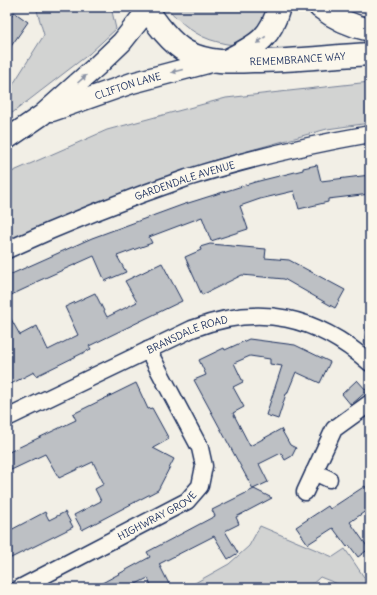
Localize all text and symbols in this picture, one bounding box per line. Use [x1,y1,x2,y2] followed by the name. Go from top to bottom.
[255,36,266,45] one-way arrow
[249,50,346,68] street label: REMEMBRANCE WAY
[171,68,183,74] one-way arrow
[93,70,163,103] street label: CLIFTON LANE
[77,75,87,84] one-way arrow
[133,158,237,203] street label: GARDENDALE AVENUE
[145,313,229,357] street label: BRANSDALE ROAD
[115,489,200,543] street label: HIGHWRAY GROVE

